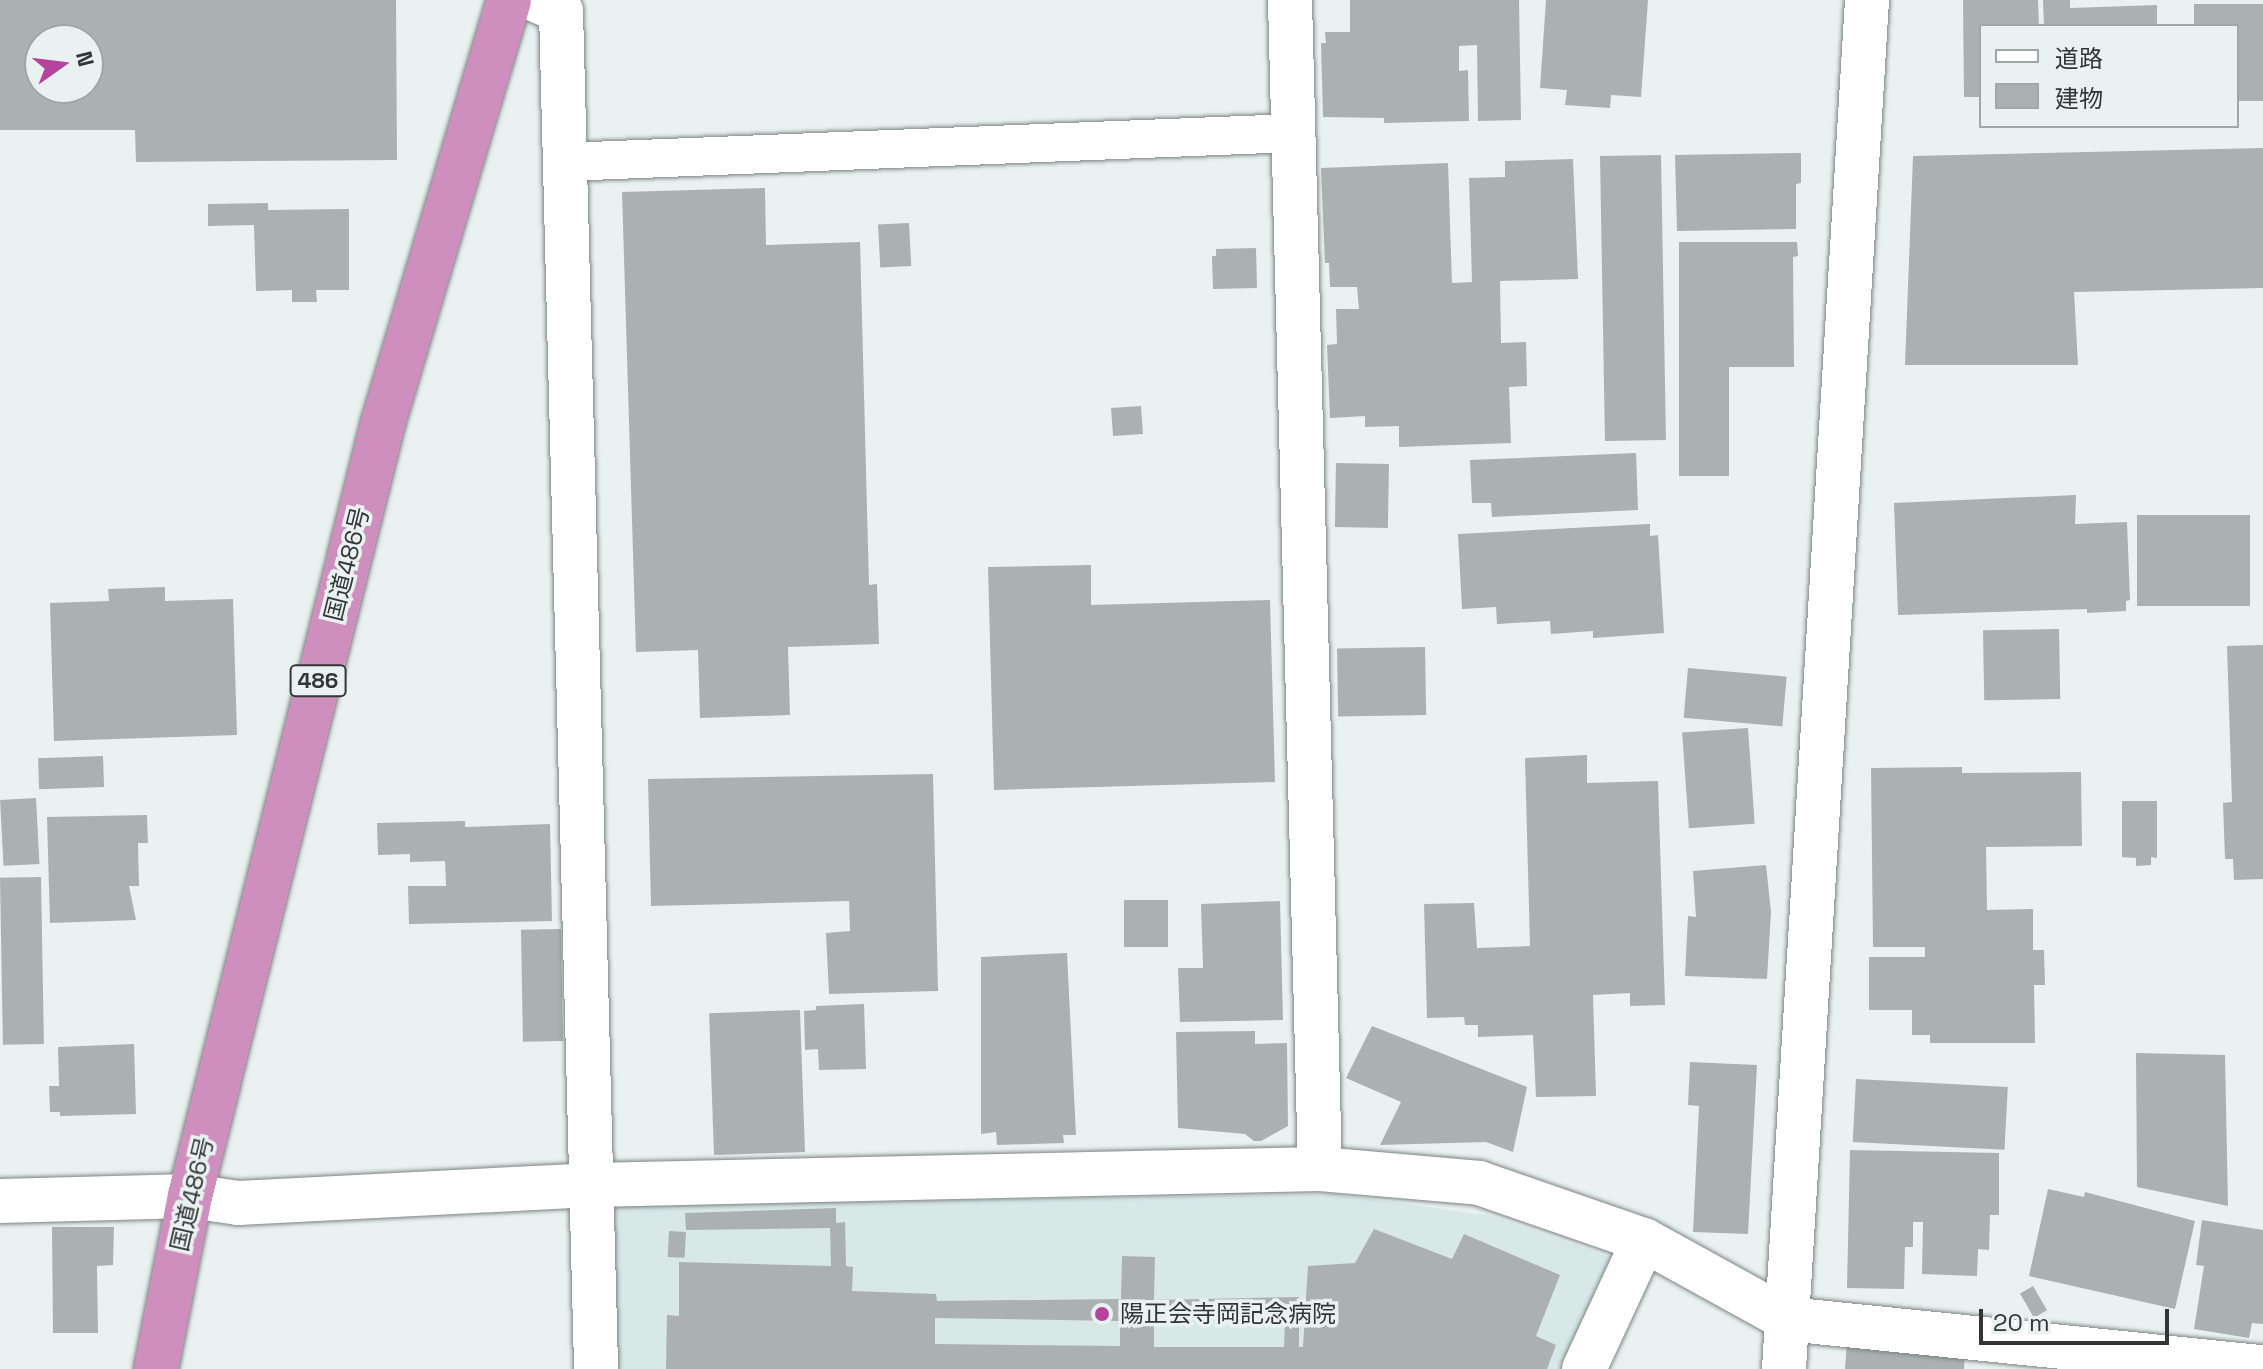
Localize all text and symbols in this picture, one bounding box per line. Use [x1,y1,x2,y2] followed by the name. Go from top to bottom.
[24,24,104,104] north arrow
[1979,24,2239,128] legend
[2055,43,2103,74] text: 道路
[70,48,101,69] text: N
[2055,83,2103,114] text: 建物
[319,504,375,624] street label: 国道486号
[288,663,348,699] road number: 486
[165,1134,219,1254] street label: 国道486号
[1983,1293,2173,1343] scale bar
[1120,1300,1336,1328] place label: 陽正会寺岡記念病院
[1091,1303,1113,1325] marker: 陽正会寺岡記念病院
[1993,1307,2050,1338] text: 20 m

